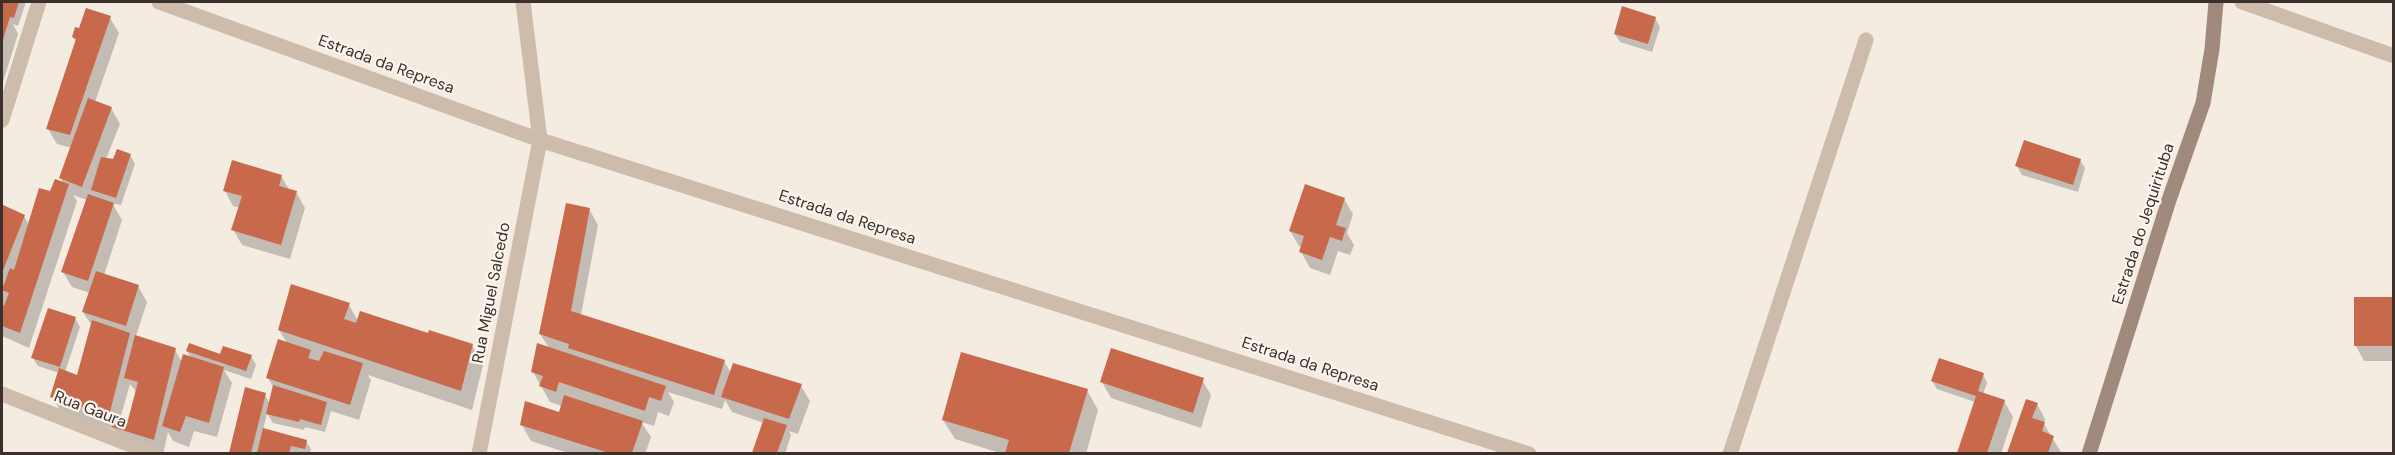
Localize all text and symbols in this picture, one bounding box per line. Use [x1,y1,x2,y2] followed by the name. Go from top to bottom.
[315,31,457,99] street label: Estrada da Represa
[2109,141,2179,307] street label: Estrada do Jequirituba
[776,187,918,249] street label: Estrada da Represa
[469,221,515,365] street label: Rua Miguel Salcedo
[1239,334,1381,396] street label: Estrada da Represa
[51,387,129,433] street label: Rua Gaura

